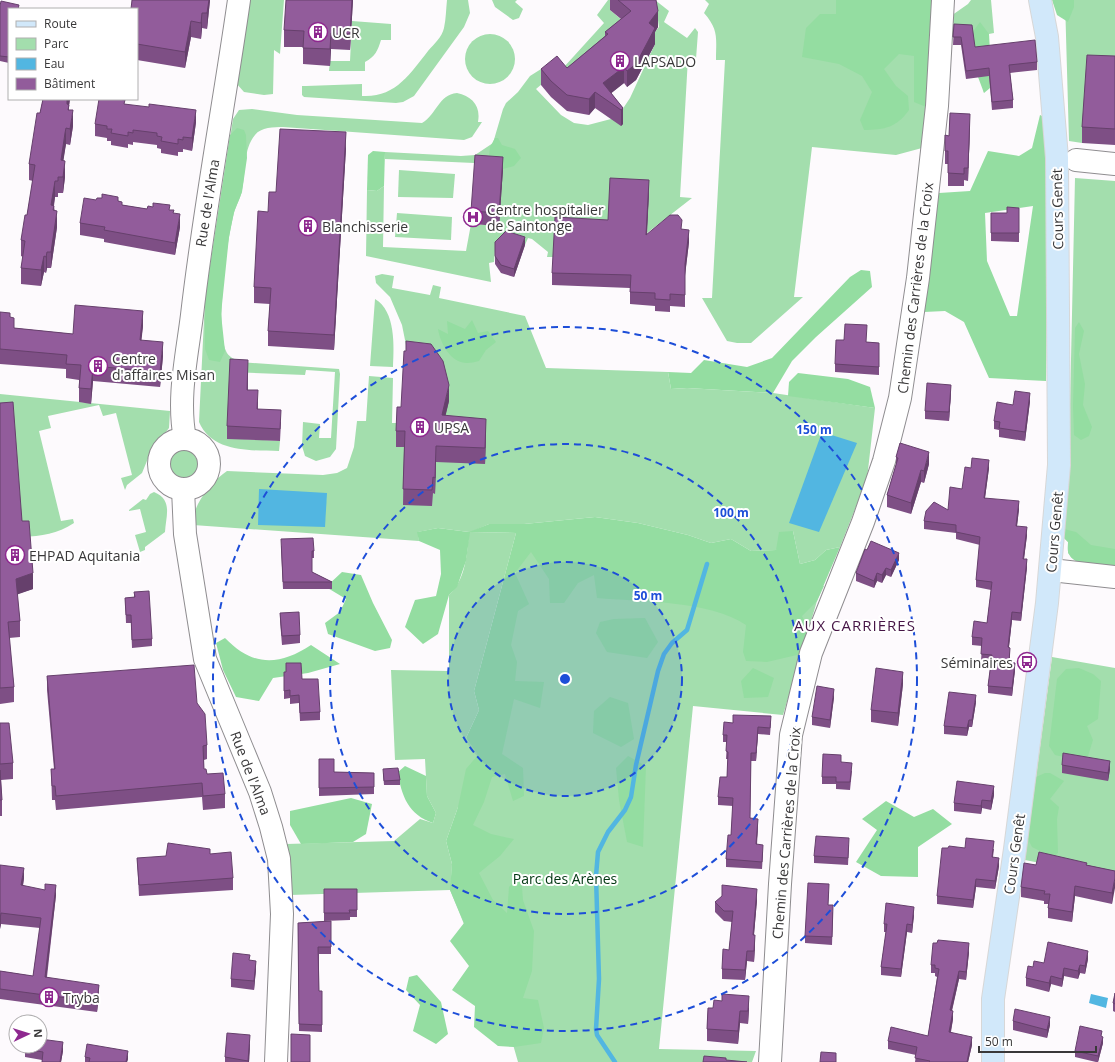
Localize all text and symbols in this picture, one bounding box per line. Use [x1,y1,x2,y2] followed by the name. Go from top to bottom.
[8,8,138,100] legend
[44,15,77,32] text: Route
[307,21,329,43] building icon: UCR
[332,23,360,42] place label: UCR
[44,35,69,52] text: Parc
[609,50,631,72] building icon: LAPSADO
[634,52,696,71] place label: LAPSADO
[44,55,65,72] text: Eau
[44,75,95,92] text: Bâtiment
[191,158,223,248] street label: Rue de l'Alma
[1047,168,1067,250] street label: Cours Genêt
[893,181,937,395] street label: Chemin des Carrières de la Croix
[487,200,604,235] place label: Centre hospitalier de Saintonge
[462,206,484,228] hospital icon: Centre hospitalier de Saintonge
[297,215,319,237] building icon: Blanchisserie
[322,217,408,236] place label: Blanchisserie
[112,349,215,384] place label: Centre d'affaires Misan
[87,355,109,377] building icon: Centre d'affaires Misan
[409,416,431,438] building icon: UPSA
[434,418,469,437] place label: UPSA
[796,421,832,438] text: 150 m
[1041,491,1067,573] street label: Cours Genêt
[713,504,749,521] text: 100 m
[4,544,26,566] building icon: EHPAD Aquitania
[29,546,140,565] place label: EHPAD Aquitania
[634,587,662,604] text: 50 m
[794,615,916,635] district label: AUX CARRIÈRES
[1016,651,1038,673] bus stop icon: Séminaires
[941,653,1013,672] place label: Séminaires
[558,672,572,686] centre of rings
[767,725,805,940] street label: Chemin des Carrières de la Croix
[226,728,276,818] street label: Rue de l'Alma
[999,812,1029,896] street label: Cours Genêt
[513,869,618,888] park label: Parc des Arènes
[38,986,60,1008] building icon: Tryba
[63,988,100,1007] place label: Tryba
[8,1014,48,1054] north arrow
[31,1028,46,1038] text: N
[979,1028,1096,1054] scale bar
[985,1033,1013,1050] text: 50 m

